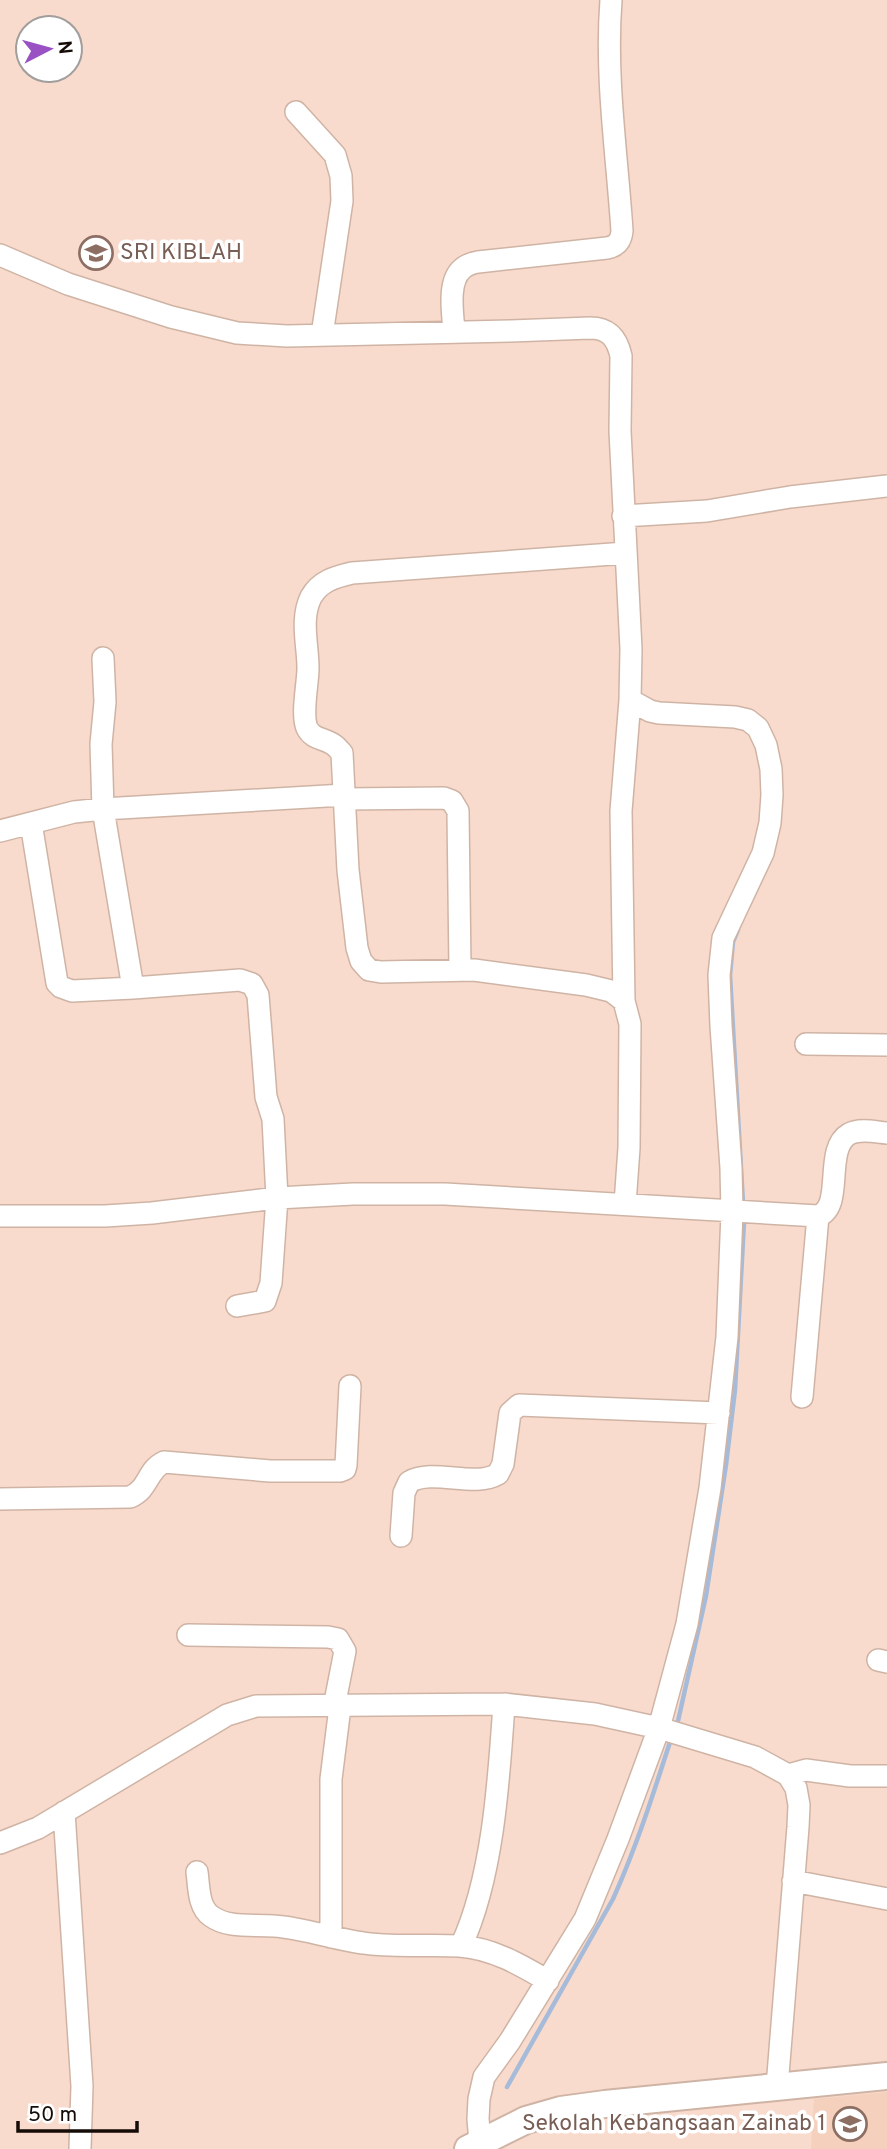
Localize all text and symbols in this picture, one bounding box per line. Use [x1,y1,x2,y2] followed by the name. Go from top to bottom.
[14,14,84,84] north arrow
[51,39,77,55] text: N
[77,234,115,272] school or university icon: SRI KIBLAH
[120,239,242,268] place label: SRI KIBLAH
[18,2090,136,2134] scale bar
[28,2102,77,2129] text: 50 m
[831,2105,869,2143] school or university icon: Sekolah Kebangsaan Zainab 1
[522,2110,826,2139] place label: Sekolah Kebangsaan Zainab 1

